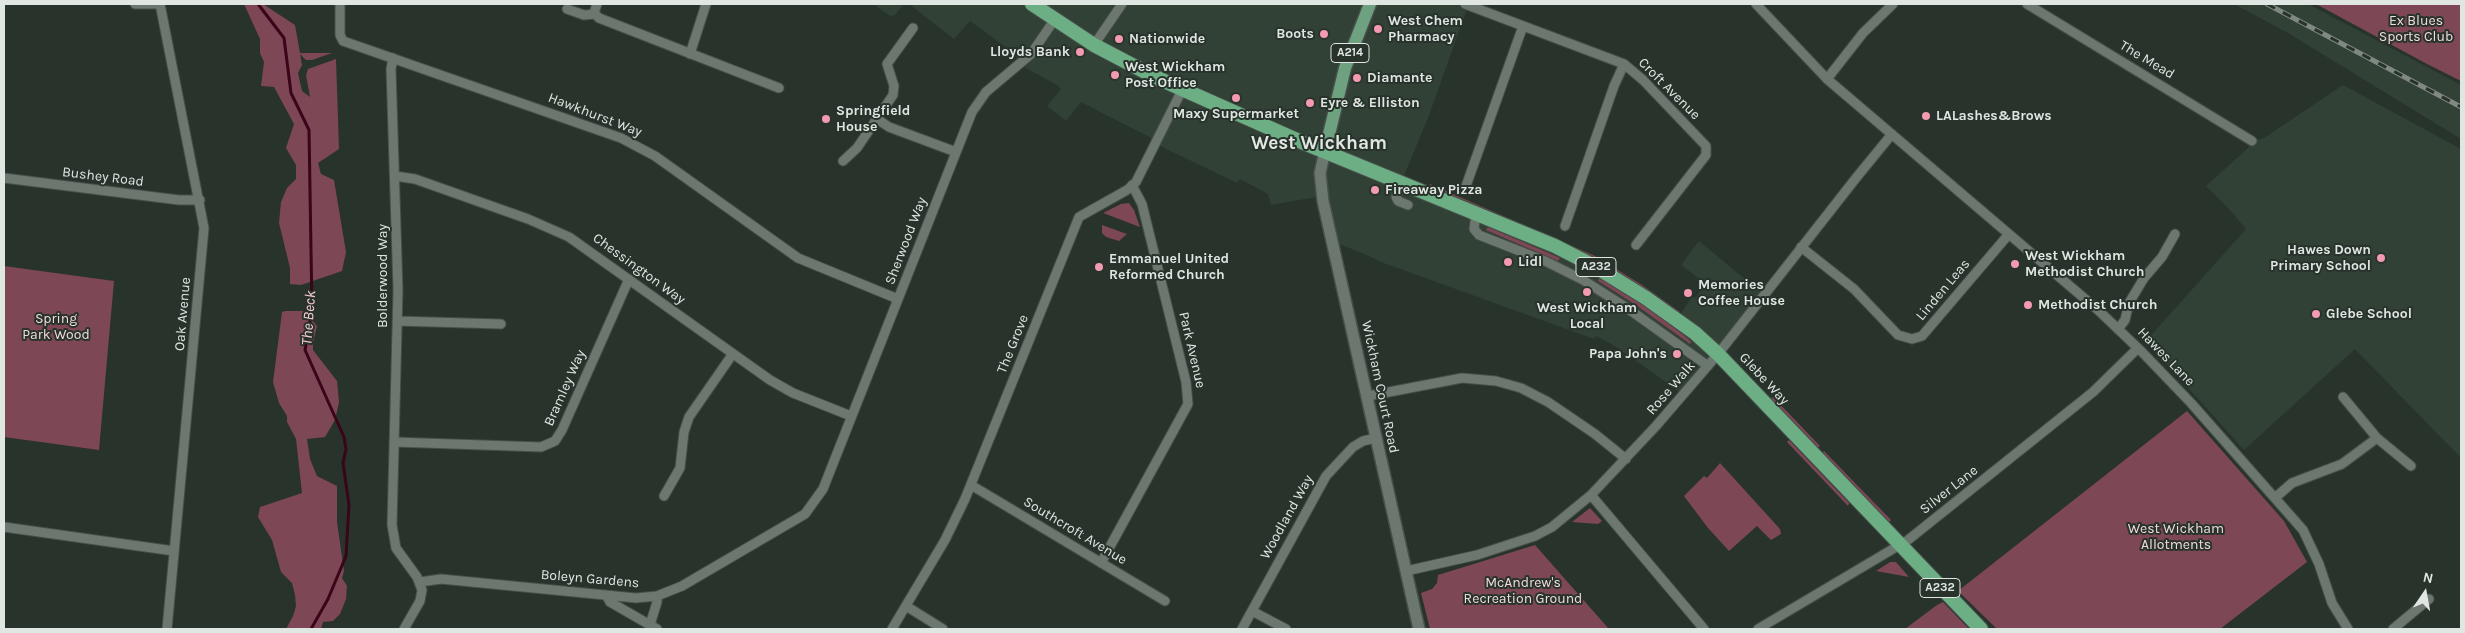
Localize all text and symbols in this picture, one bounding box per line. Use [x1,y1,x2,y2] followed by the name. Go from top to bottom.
[1388,13,1463,46] place label: West Chem Pharmacy
[2379,13,2453,46] park label: Ex Blues Sports Club
[1372,23,1384,35] marker: West Chem Pharmacy
[1276,26,1314,42] place label: Boots
[1318,28,1330,40] marker: Boots
[1129,31,1205,47] place label: Nationwide
[1113,33,1125,45] marker: Nationwide
[2117,37,2177,83] street label: The Mead
[990,44,1070,60] place label: Lloyds Bank
[1331,44,1369,62] road number: A214
[1074,46,1086,58] marker: Lloyds Bank
[1635,55,1703,123] street label: Croft Avenue
[1125,59,1225,92] place label: West Wickham Post Office
[1109,69,1121,81] marker: West Wickham Post Office
[1367,70,1433,86] place label: Diamante
[1351,72,1363,84] marker: Diamante
[546,89,644,141] street label: Hawkhurst Way
[1230,92,1242,104] marker: Maxy Supermarket
[1320,95,1420,111] place label: Eyre & Elliston
[1304,97,1316,109] marker: Eyre & Elliston
[836,103,910,136] place label: Springfield House
[1173,106,1299,122] place label: Maxy Supermarket
[1936,108,2052,124] place label: LALashes&Brows
[1920,110,1932,122] marker: LALashes&Brows
[820,113,832,125] marker: Springfield House
[1251,133,1387,155] district label: West Wickham
[61,164,145,190] street label: Bushey Road
[1385,182,1483,198] place label: Fireaway Pizza
[1369,184,1381,196] marker: Fireaway Pizza
[882,195,930,287] street label: Sherwood Way
[375,224,391,328] street label: Bolderwood Way
[589,230,689,308] street label: Chessington Way
[2270,242,2371,274] place label: Hawes Down Primary School
[2025,248,2144,280] place label: West Wickham Methodist Church
[1109,251,1229,284] place label: Emmanuel United Reformed Church
[2375,252,2387,264] marker: Hawes Down Primary School
[1518,254,1542,270] place label: Lidl
[1502,256,1514,268] marker: Lidl
[1912,256,1974,324] street label: Linden Leas
[1576,258,1616,276] road number: A232
[2009,258,2021,270] marker: West Wickham Methodist Church
[1093,261,1105,273] marker: Emmanuel United Reformed Church
[171,276,195,352] street label: Oak Avenue
[1698,277,1785,310] place label: Memories Coffee House
[1581,286,1593,298] marker: West Wickham Local
[1682,287,1694,299] marker: Memories Coffee House
[298,290,320,346] water label: The Beck
[2038,297,2157,313] place label: Methodist Church
[2022,299,2034,311] marker: Methodist Church
[1537,300,1637,332] place label: West Wickham Local
[2326,306,2412,322] place label: Glebe School
[2310,308,2322,320] marker: Glebe School
[1175,310,1209,390] street label: Park Avenue
[22,311,90,344] park label: Spring Park Wood
[994,312,1032,376] street label: The Grove
[1358,319,1402,455] street label: Wickham Court Road
[2134,324,2198,390] street label: Hawes Lane
[1589,346,1667,362] place label: Papa John's
[541,347,589,429] street label: Bramley Way
[1671,348,1683,360] marker: Papa John's
[1736,349,1792,409] street label: Glebe Way
[1643,358,1699,418] street label: Rose Walk
[1917,462,1981,518] street label: Silver Lane
[1257,472,1317,562] street label: Woodland Way
[1020,493,1130,569] street label: Southcroft Avenue
[2128,521,2224,554] park label: West Wickham Allotments
[540,566,640,592] street label: Boleyn Gardens
[2400,568,2450,618] north arrow
[2422,568,2435,587] text: N
[1464,575,1582,608] park label: McAndrew's Recreation Ground
[1920,578,1960,598] road number: A232

